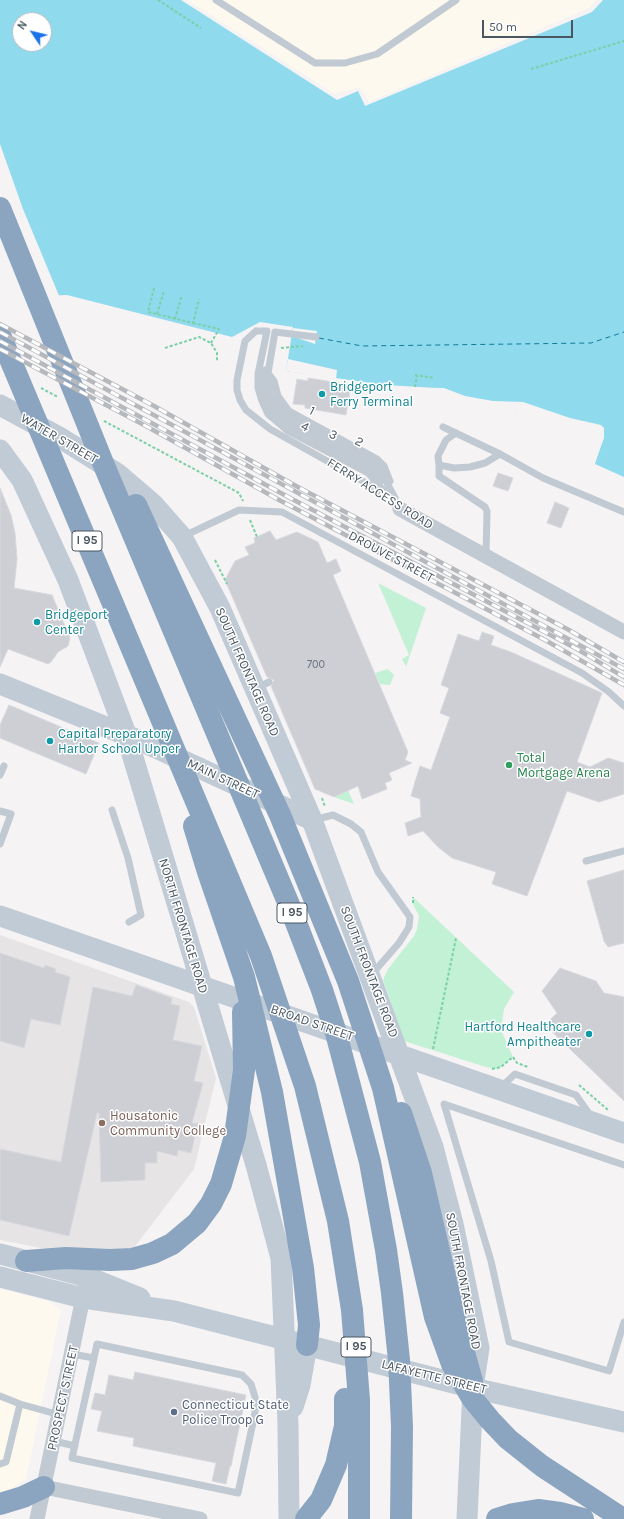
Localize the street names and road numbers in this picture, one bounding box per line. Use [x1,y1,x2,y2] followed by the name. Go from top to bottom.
[306,403,318,419] street label: 1
[18,411,100,467] street label: WATER STREET
[298,418,312,436] street label: 4
[326,426,340,444] street label: 3
[352,433,366,451] street label: 2
[324,455,436,533] street label: FERRY ACCESS ROAD
[346,528,436,586] street label: DROUVE STREET
[72,531,102,551] road number: I 95
[211,605,283,739] street label: SOUTH FRONTAGE ROAD
[185,756,261,802] street label: MAIN STREET
[155,857,211,995] street label: NORTH FRONTAGE ROAD
[277,903,307,923] road number: I 95
[337,904,401,1040] street label: SOUTH FRONTAGE ROAD
[268,1001,356,1045] street label: BROAD STREET
[442,1211,484,1351] street label: SOUTH FRONTAGE ROAD
[341,1337,371,1357] road number: I 95
[44,1344,82,1452] street label: PROSPECT STREET
[380,1356,488,1398] street label: LAFAYETTE STREET

